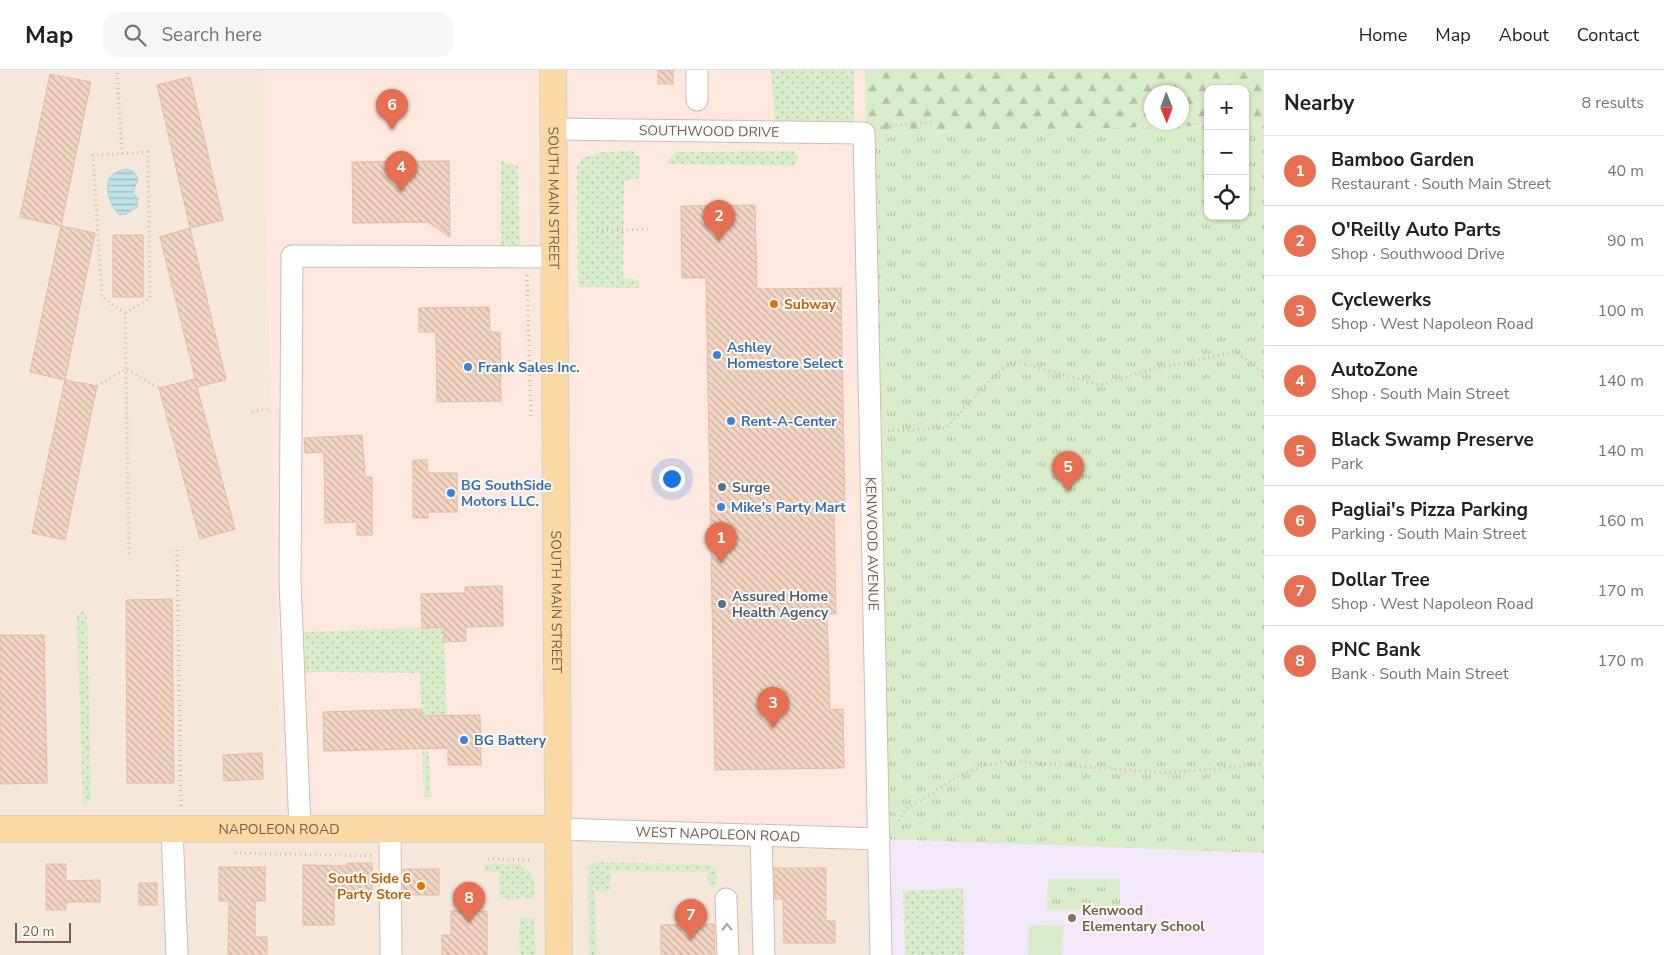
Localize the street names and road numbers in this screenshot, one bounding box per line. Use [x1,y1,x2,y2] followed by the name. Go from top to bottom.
[639,121,779,141] street label: SOUTHWOOD DRIVE
[544,126,564,270] street label: SOUTH MAIN STREET
[862,477,883,611] street label: KENWOOD AVENUE
[547,530,567,674] street label: SOUTH MAIN STREET
[218,820,340,839] street label: NAPOLEON ROAD
[635,822,801,846] street label: WEST NAPOLEON ROAD

